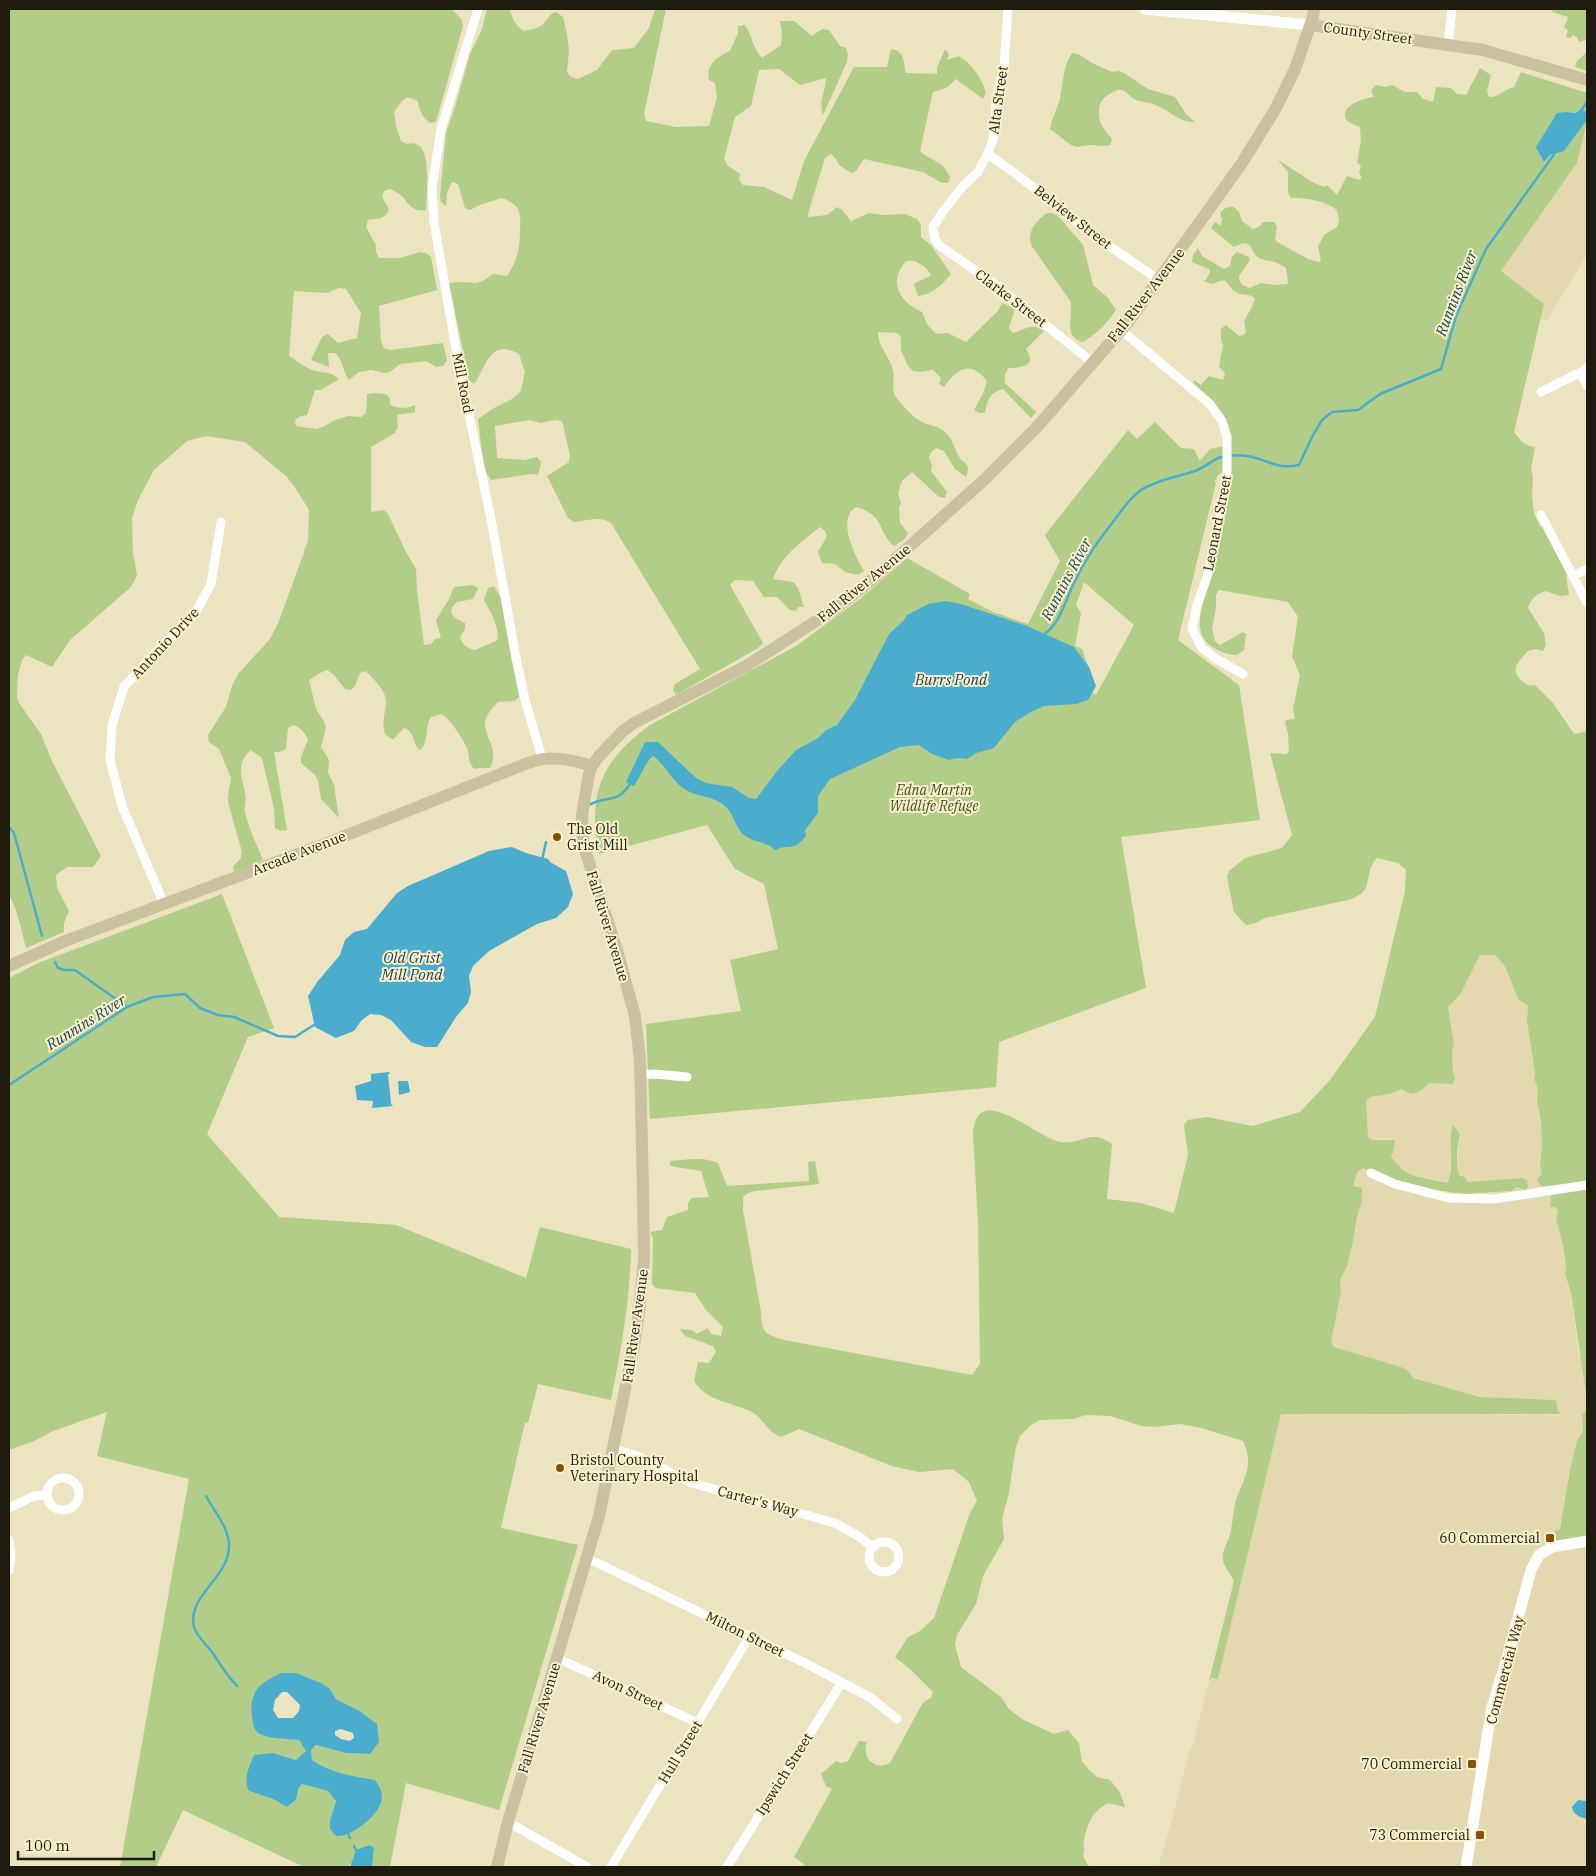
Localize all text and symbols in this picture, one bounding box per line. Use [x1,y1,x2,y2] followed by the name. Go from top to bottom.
[1322,18,1414,48] street label: County Street
[984,65,1012,135] street label: Alta Street
[1030,181,1116,253] street label: Belview Street
[1104,244,1188,346] street label: Fall River Avenue
[1431,247,1481,340] water label: Runnins River
[972,265,1050,331] street label: Clarke Street
[448,351,478,415] street label: Mill Road
[1199,473,1235,573] street label: Leonard Street
[1036,534,1096,624] water label: Runnins River
[814,540,914,626] street label: Fall River Avenue
[127,603,203,683] street label: Antonio Drive
[914,670,988,689] water label: Burrs Pond
[889,781,979,815] park label: Edna Martin Wildlife Refuge
[567,820,628,854] place label: The Old Grist Mill
[250,827,348,879] street label: Arcade Avenue
[551,831,563,843] marker: The Old Grist Mill
[583,868,633,984] street label: Fall River Avenue
[381,948,443,984] water label: Old Grist Mill Pond
[42,990,130,1055] water label: Runnins River
[618,1268,652,1384] street label: Fall River Avenue
[570,1451,699,1485] place label: Bristol County Veterinary Hospital
[554,1462,566,1474] marker: Bristol County Veterinary Hospital
[716,1482,801,1521] street label: Carter's Way
[1439,1529,1540,1547] place label: 60 Commercial
[1544,1532,1556,1544] marker: 60 Commercial
[703,1607,787,1661] street label: Milton Street
[1482,1613,1528,1726] street label: Commercial Way
[514,1660,564,1776] street label: Fall River Avenue
[590,1666,666,1714] street label: Avon Street
[654,1717,706,1787] street label: Hull Street
[751,1729,817,1819] street label: Ipswich Street
[1361,1755,1462,1773] place label: 70 Commercial
[1466,1758,1478,1770] marker: 70 Commercial
[1369,1826,1470,1844] place label: 73 Commercial
[18,1828,154,1860] scale bar
[1474,1829,1486,1841] marker: 73 Commercial
[25,1836,70,1855] text: 100 m

